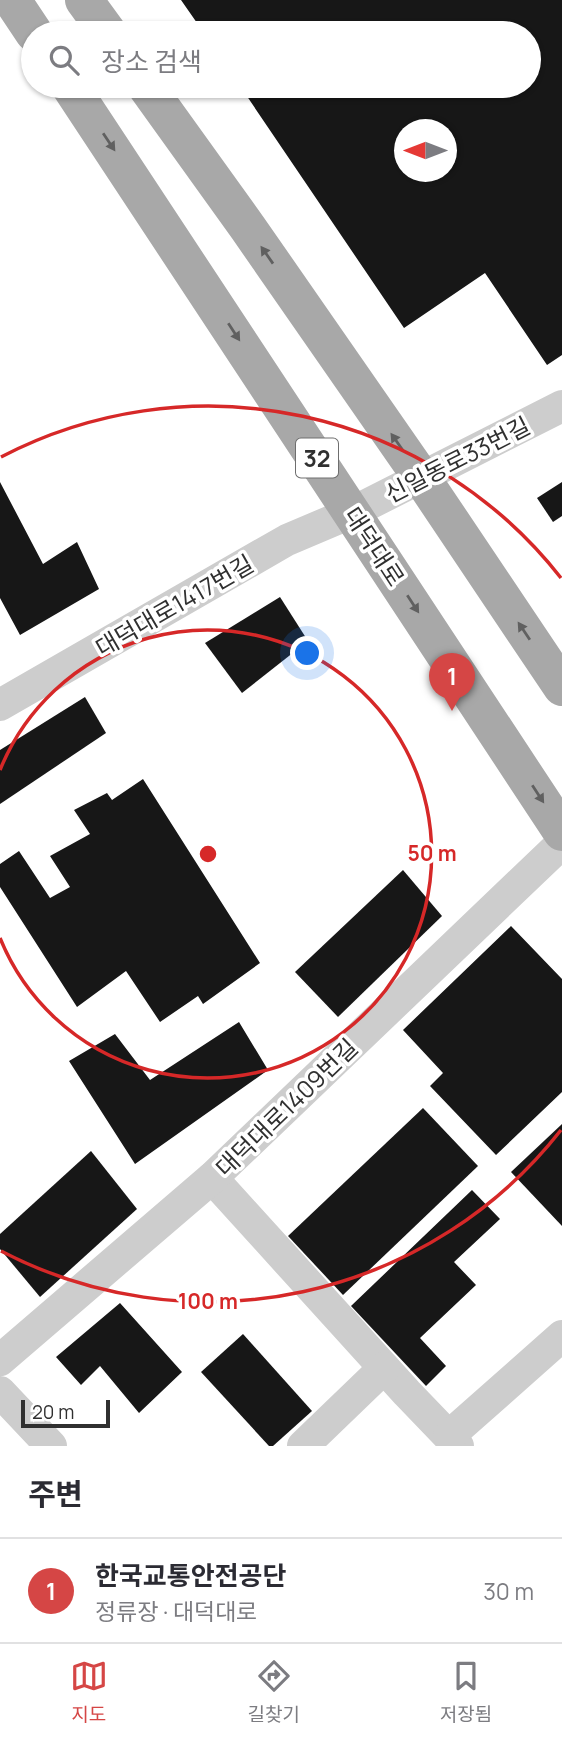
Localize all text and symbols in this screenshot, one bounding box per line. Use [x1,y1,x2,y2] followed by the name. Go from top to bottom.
[21,21,541,98] search box
[45,41,83,79] icon: search
[101,43,202,79] text: 장소 검색
[394,119,457,182] north arrow
[102,133,116,151] one-way arrow
[260,246,274,264] one-way arrow
[228,322,241,342] one-way arrow
[379,408,535,510] street label: 신일동로33번길
[390,433,404,451] one-way arrow
[296,438,338,478] road number: 32
[337,500,413,592] street label: 대덕대로
[89,546,259,664] street label: 대덕대로1417번길
[406,595,420,613] one-way arrow
[518,621,531,640] one-way arrow
[290,636,324,670] your location
[429,653,475,711] pin: 1
[531,785,544,804] one-way arrow
[407,839,457,867] text: 50 m
[196,842,220,866] centre of rings
[208,1031,364,1183] street label: 대덕대로1409번길
[178,1287,238,1315] text: 100 m
[21,1397,110,1429] scale bar
[32,1399,74,1425] text: 20 m
[28,1473,83,1514] text: 주변
[95,1557,286,1593] text: 한국교통안전공단
[46,1575,56,1607] text: 1
[483,1575,534,1607] text: 30 m
[95,1595,258,1627] text: 정류장 · 대덕대로
[70,1657,108,1727] tab: 지도
[248,1657,300,1727] tab: 길찾기
[440,1657,492,1727] tab: 저장됨

